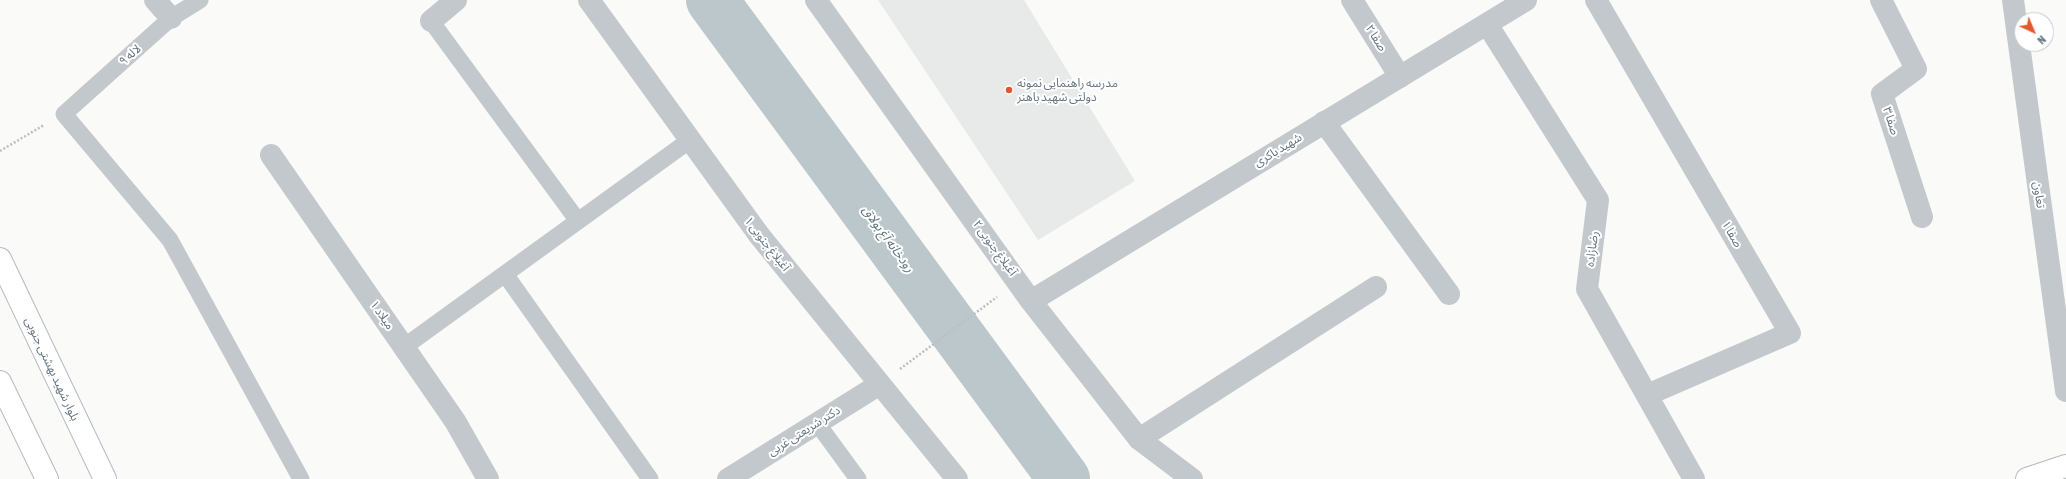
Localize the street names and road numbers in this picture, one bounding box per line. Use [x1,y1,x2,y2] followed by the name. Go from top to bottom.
[1362,22,1390,54] street label: صفا ۲
[116,41,144,69] street label: لاله ۹
[1880,105,1902,137] street label: صفا ۳
[1251,130,1305,170] street label: شهید باکری
[2030,181,2048,209] street label: تعاون
[741,214,793,274] street label: آغبلاغ جنوبی ۱
[970,217,1020,279] street label: آغبلاغ جنوبی ۲
[1719,218,1745,250] street label: صفا ۱
[1583,230,1601,268] street label: رضازاده
[367,298,397,332] street label: میلاد ۱
[22,315,82,423] street label: بلوار شهید بهشتی جنوبی
[765,403,843,459] street label: دکتر شریعتی غربی

